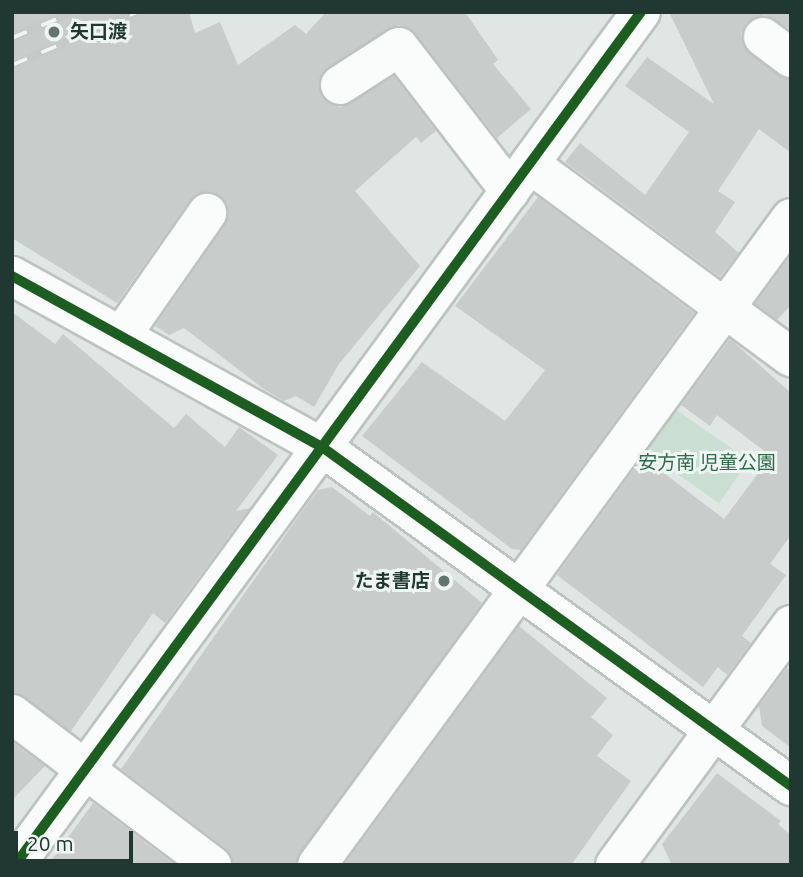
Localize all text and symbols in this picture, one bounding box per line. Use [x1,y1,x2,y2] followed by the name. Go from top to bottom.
[70,21,127,43] place label: 矢口渡
[44,22,64,42] marker: 矢口渡
[638,452,776,474] park label: 安方南 児童公園
[354,570,430,592] place label: たま書店
[436,573,452,589] marker: たま書店
[18,818,136,862] scale bar
[27,831,74,855] text: 20 m

